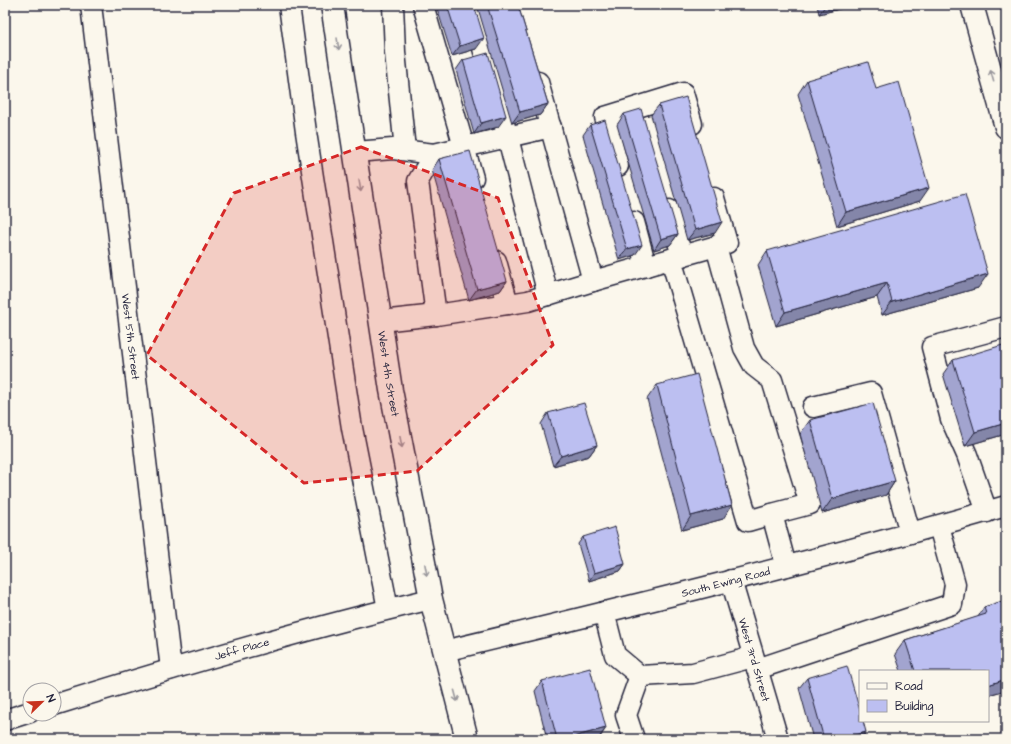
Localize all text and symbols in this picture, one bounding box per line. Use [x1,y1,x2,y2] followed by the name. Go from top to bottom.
[334,37,342,50] one-way arrow
[988,70,995,83] one-way arrow
[356,179,364,192] one-way arrow
[118,293,144,381] street label: West 5th Street
[375,330,403,418] street label: West 4th Street
[397,435,405,448] one-way arrow
[422,563,430,576] one-way arrow
[680,563,772,600] street label: South Ewing Road
[735,616,774,704] street label: West 3rd Street
[212,634,271,664] street label: Jeff Place
[859,670,989,722] legend
[895,678,923,695] text: Road
[22,682,62,722] north arrow
[452,689,460,702] one-way arrow
[42,692,59,704] text: N
[895,698,933,716] text: Building

